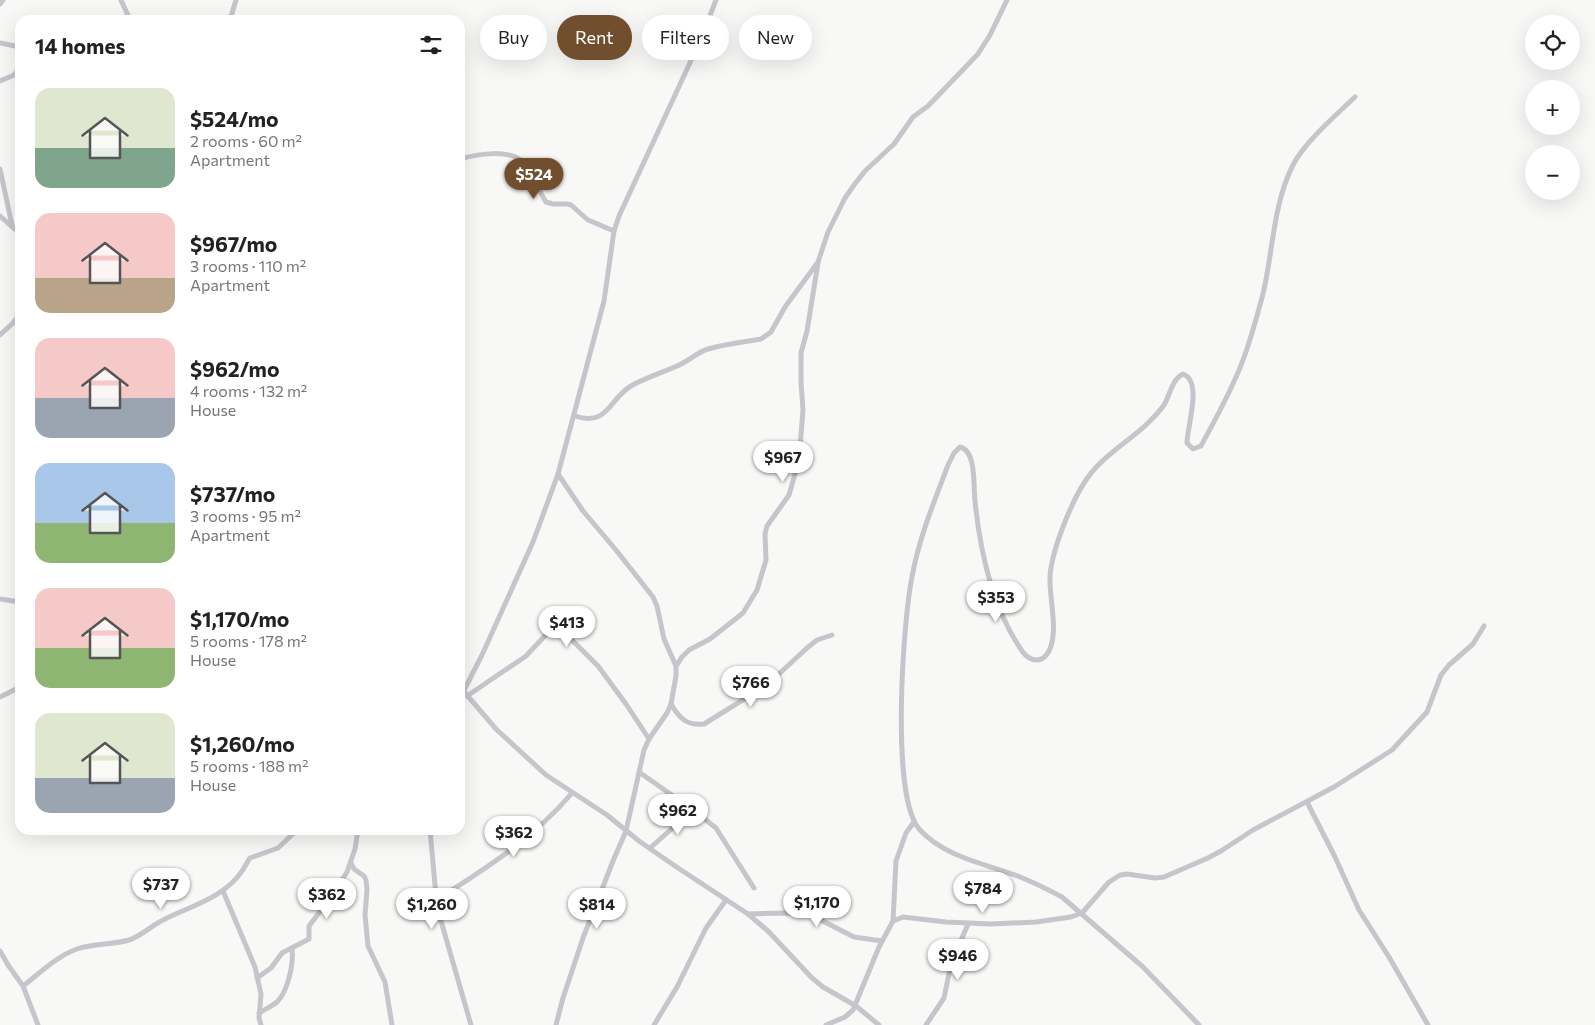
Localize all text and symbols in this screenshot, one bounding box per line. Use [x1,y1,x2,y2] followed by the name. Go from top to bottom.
[480,15,547,60] chip: Buy
[557,15,632,60] chip: Rent
[642,15,729,60] chip: Filters
[739,15,812,60] chip: New
[1525,15,1580,200] map controls
[1525,15,1580,70] button: locate
[417,31,445,59] icon: filters
[35,33,125,58] text: 14 homes
[1525,80,1580,135] button: +
[190,106,279,131] text: $524/mo
[75,108,135,168] icon: home
[190,131,302,150] text: 2 rooms · 60 m²
[1525,145,1580,200] button: −
[190,150,270,169] text: Apartment
[504,158,564,200] pin: $524
[515,164,553,183] text: $524
[190,231,277,256] text: $967/mo
[75,233,135,293] icon: home
[190,256,306,275] text: 3 rooms · 110 m²
[190,275,270,294] text: Apartment
[190,356,280,381] text: $962/mo
[75,358,135,418] icon: home
[190,381,307,400] text: 4 rooms · 132 m²
[190,400,236,419] text: House
[753,440,813,483] pin: $967
[764,447,802,466] text: $967
[190,481,275,506] text: $737/mo
[75,483,135,543] icon: home
[190,506,301,525] text: 3 rooms · 95 m²
[190,525,270,544] text: Apartment
[966,580,1026,623] pin: $353
[977,587,1015,606] text: $353
[190,606,289,631] text: $1,170/mo
[537,606,597,648] pin: $413
[75,608,135,668] icon: home
[549,612,585,631] text: $413
[190,631,307,650] text: 5 rooms · 178 m²
[190,650,236,669] text: House
[721,666,781,708] pin: $766
[732,672,770,691] text: $766
[190,731,295,756] text: $1,260/mo
[75,733,135,793] icon: home
[190,756,308,775] text: 5 rooms · 188 m²
[190,775,236,794] text: House
[648,794,708,836] pin: $962
[659,800,697,819] text: $962
[484,816,544,858] pin: $362
[495,822,533,841] text: $362
[131,868,191,910] pin: $737
[953,872,1013,914] pin: $784
[143,874,179,893] text: $737
[297,878,357,920] pin: $362
[964,878,1002,897] text: $784
[308,884,346,903] text: $362
[776,886,858,928] pin: $1,170
[391,888,473,930] pin: $1,260
[567,888,627,930] pin: $814
[794,892,840,911] text: $1,170
[407,894,457,913] text: $1,260
[579,894,615,913] text: $814
[928,938,988,981] pin: $946
[939,945,977,964] text: $946

